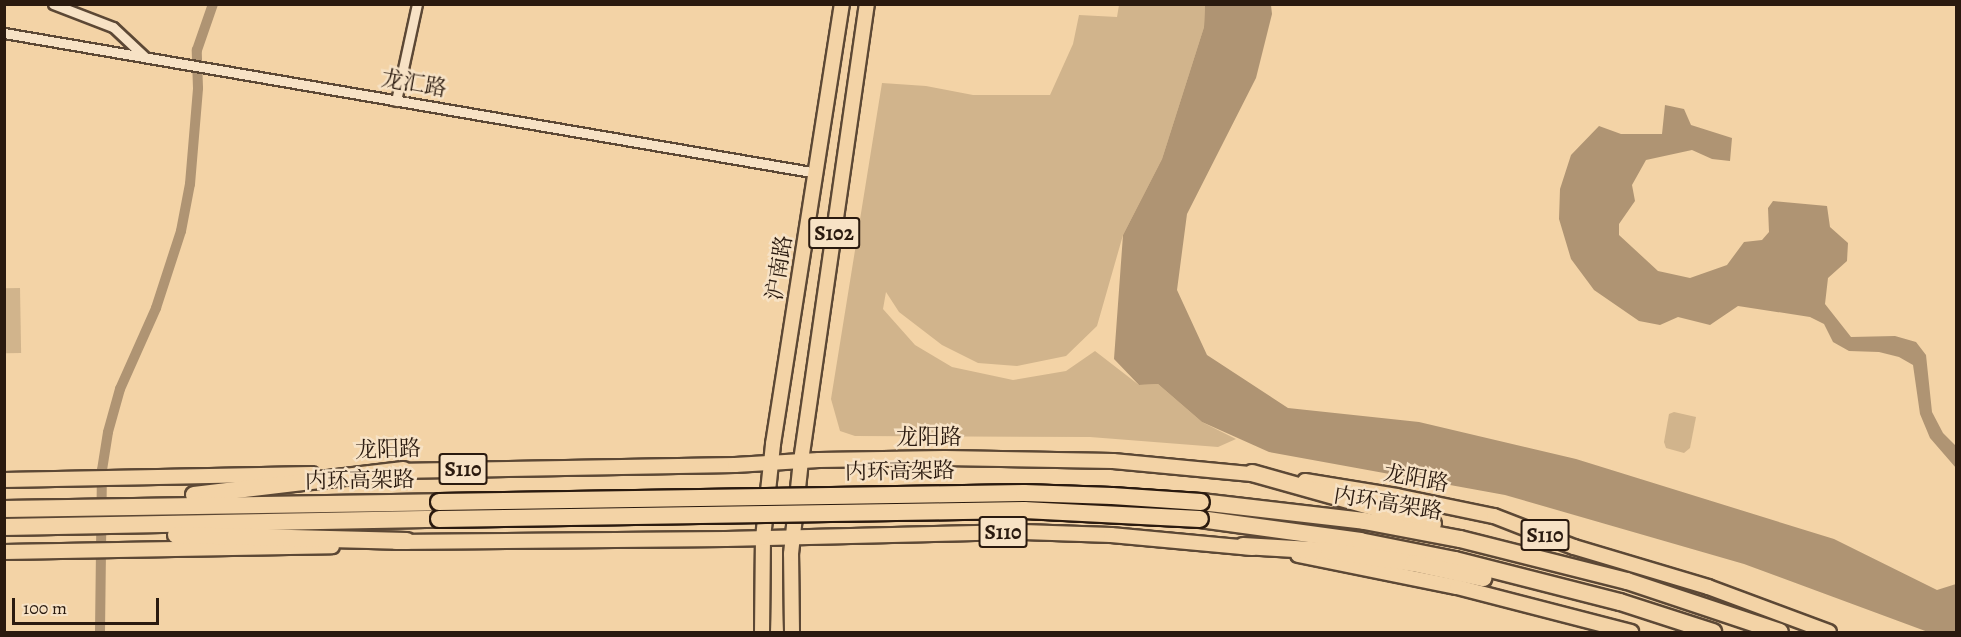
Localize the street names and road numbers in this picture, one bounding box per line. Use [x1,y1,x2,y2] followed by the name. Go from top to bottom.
[379,65,449,103] street label: 龙汇路
[807,215,861,251] road number: S102
[762,233,798,303] street label: 沪南路
[896,425,962,451] street label: 龙阳路
[355,436,421,464] street label: 龙阳路
[438,451,488,487] road number: S110
[845,458,955,486] street label: 内环高架路
[1381,460,1451,498] street label: 龙阳路
[305,467,415,495] street label: 内环高架路
[1332,482,1444,526] street label: 内环高架路
[978,514,1028,550] road number: S110
[1520,517,1570,553] road number: S110

